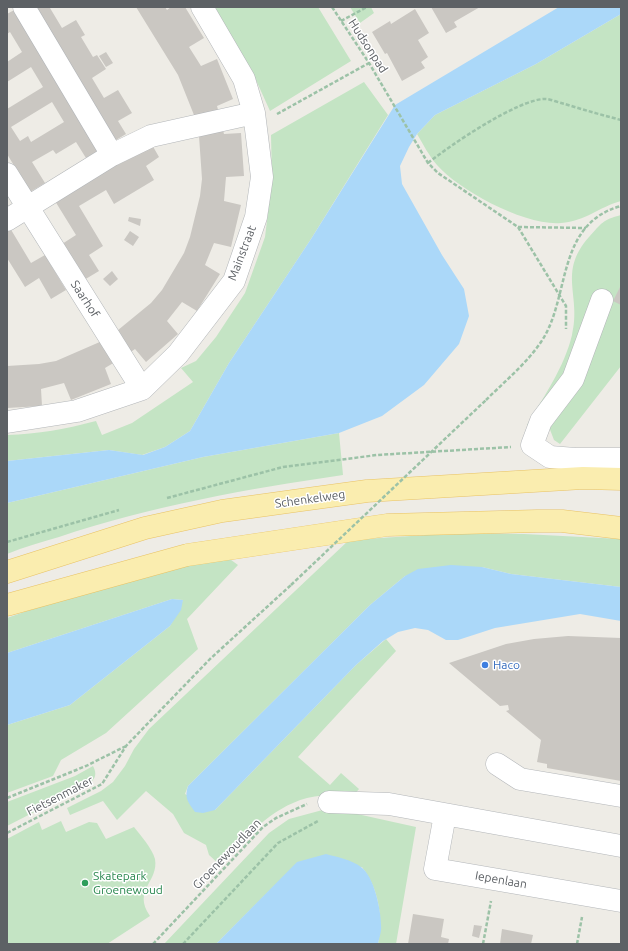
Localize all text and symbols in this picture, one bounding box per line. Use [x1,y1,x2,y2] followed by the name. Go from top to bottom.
[345,16,391,76] street label: Hudsonpad
[225,223,259,283] street label: Mainstraat
[68,278,102,320] street label: Saarhof
[274,487,346,511] street label: Schenkelweg
[493,658,520,672] place label: Haco
[480,660,490,670] marker: Haco
[24,773,96,819] street label: Fietsenmaker
[190,816,264,892] street label: Groenewoudlaan
[474,868,528,892] street label: Iepenlaan
[93,869,163,897] place label: Skatepark Groenewoud
[80,878,90,888] marker: Skatepark Groenewoud

